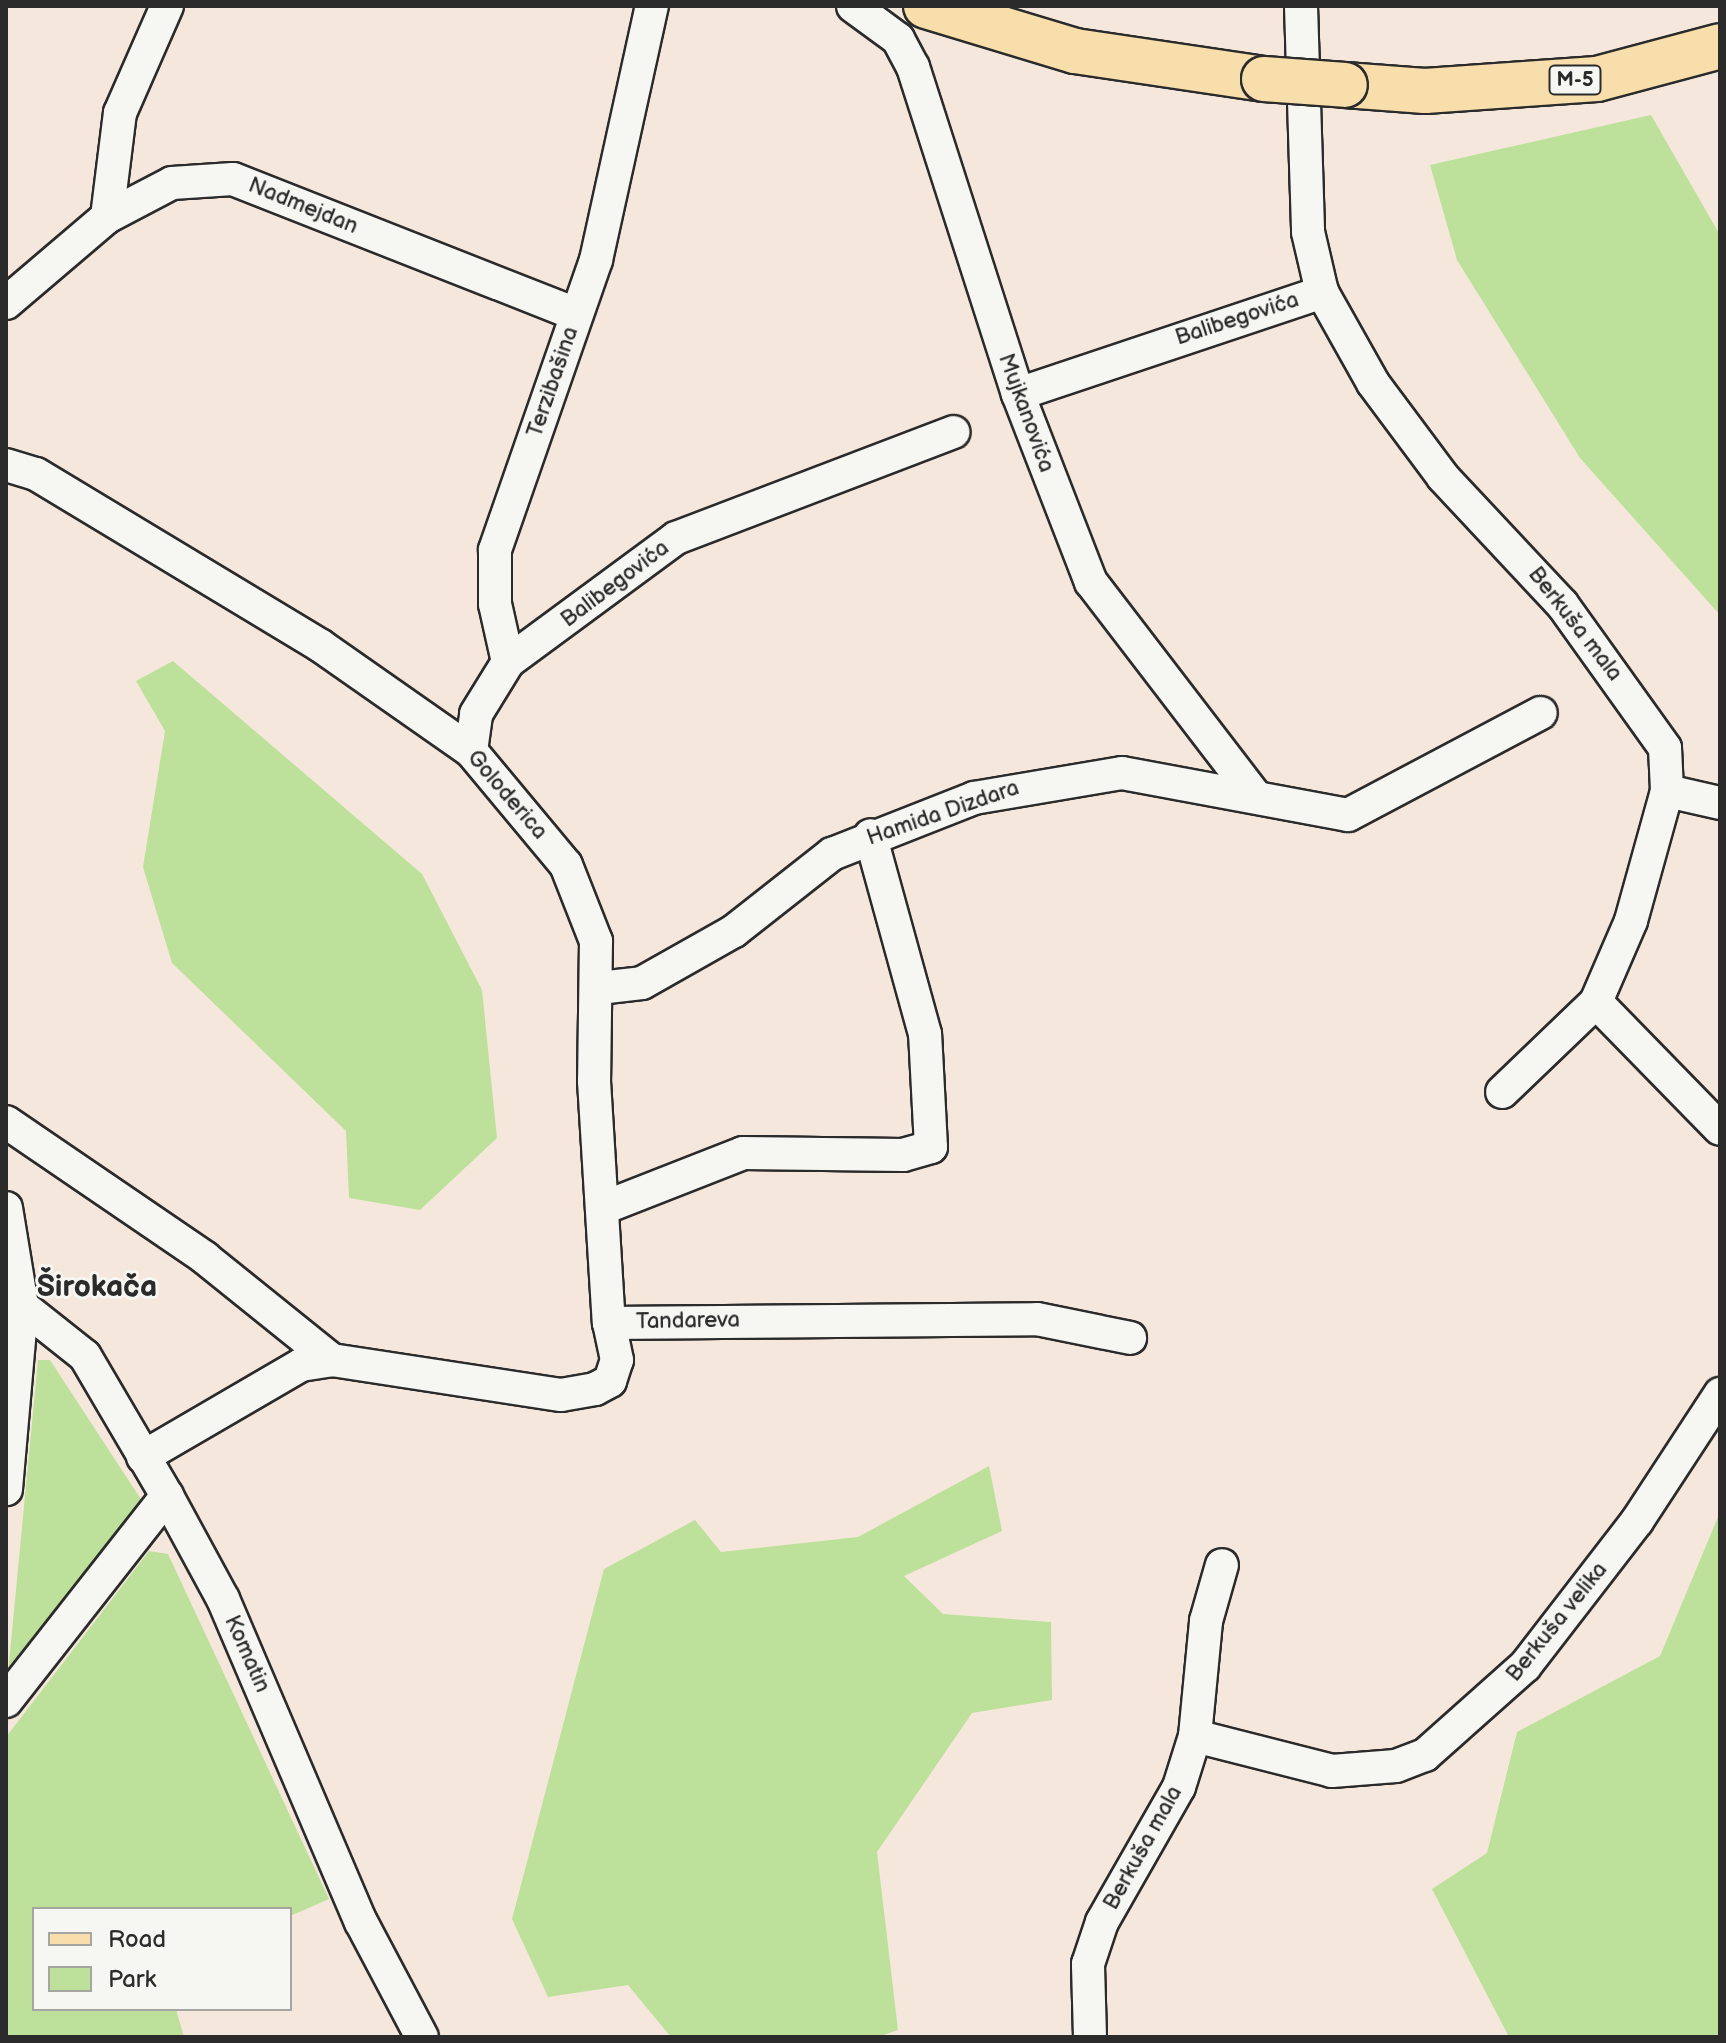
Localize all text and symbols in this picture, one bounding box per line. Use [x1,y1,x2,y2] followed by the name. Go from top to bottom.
[1547,64,1603,96] road number: M-5
[244,172,362,240] street label: Nadmejdan
[1172,287,1302,351] street label: Balibegovića
[522,323,584,441] street label: Terzibašina
[992,350,1060,476] street label: Mujkanovića
[556,535,674,633] street label: Balibegovića
[1522,562,1628,686] street label: Berkuša mala
[461,745,553,845] street label: Goloderica
[863,775,1023,851] street label: Hamida Dizdara
[37,1269,157,1305] district label: Širokača
[636,1307,740,1335] street label: Tandareva
[1501,1557,1613,1687] street label: Berkuša velika
[218,1611,276,1697] street label: Komatin
[1098,1782,1188,1914] street label: Berkuša mala
[32,1907,292,2011] legend
[108,1925,166,1954] text: Road
[108,1965,156,1994] text: Park

